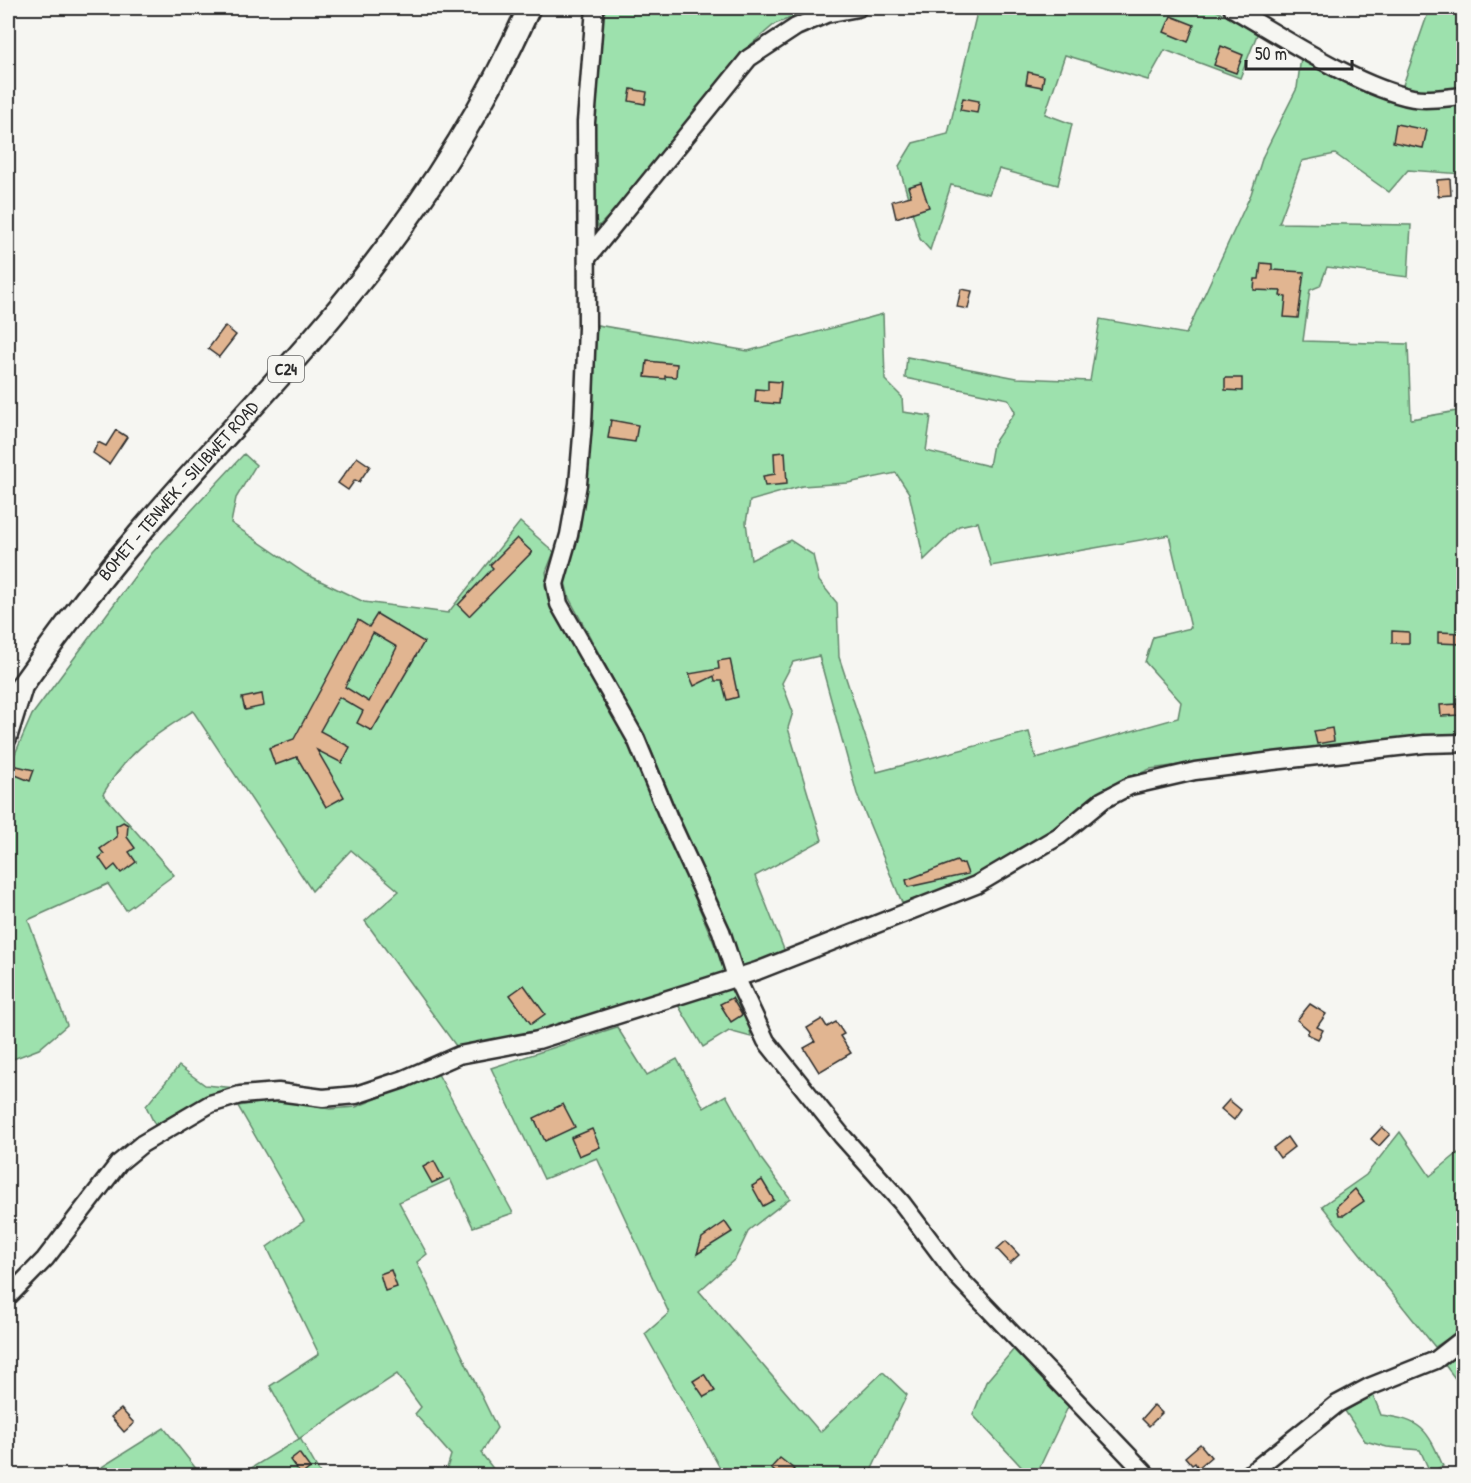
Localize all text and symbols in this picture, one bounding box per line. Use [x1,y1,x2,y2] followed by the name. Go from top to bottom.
[1246,33,1352,71] scale bar
[1255,41,1287,66] text: 50 m
[268,356,304,382] road number: C24
[92,395,264,586] street label: BOMET - TENWEK - SILIBWET ROAD

